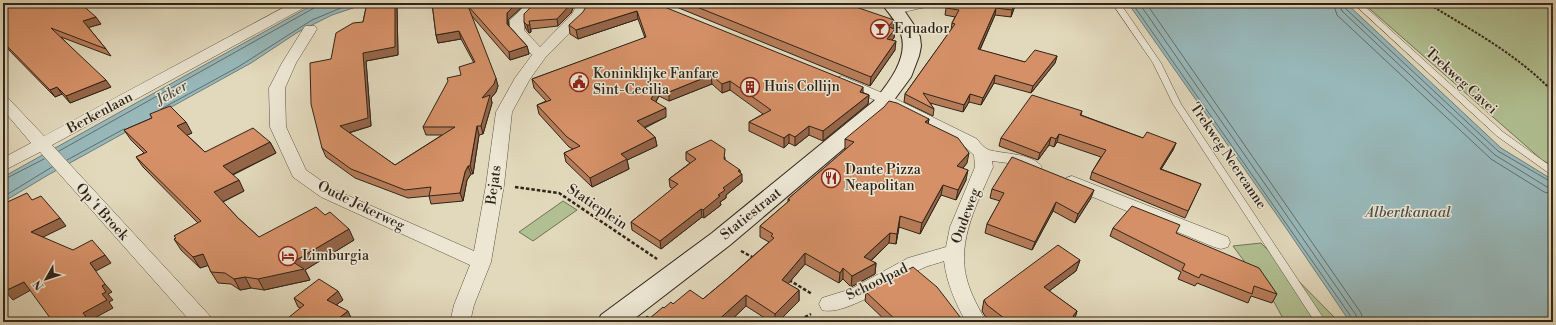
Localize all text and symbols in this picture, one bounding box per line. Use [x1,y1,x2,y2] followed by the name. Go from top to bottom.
[869,18,891,40] bar icon: Equador
[894,20,949,38] place label: Equador
[1421,44,1501,119] street label: Trekweg Cavei
[593,65,719,99] place label: Koninklijke Fanfare Sint-Cecilia
[568,71,590,93] public building icon: Koninklijke Fanfare Sint-Cecilia
[151,76,192,111] water label: Jeker
[739,76,761,98] building icon: Huis Collijn
[764,78,841,96] place label: Huis Collijn
[63,88,137,138] street label: Berkenlaan
[1186,99,1270,213] street label: Trekweg Neercanne
[845,161,922,195] place label: Dante Pizza Neapolitan
[482,164,506,207] street label: Bejats
[820,167,842,189] restaurant icon: Dante Pizza Neapolitan
[315,177,408,235] street label: Oude Jekerweg
[72,180,133,245] street label: Op 't Broek
[563,180,631,234] street label: Statieplein
[717,184,785,244] street label: Statiestraat
[948,185,985,246] street label: Oudeweg
[1363,203,1451,222] water label: Albertkanaal
[277,245,299,267] hotel icon: Limburgia
[302,247,370,265] place label: Limburgia
[26,259,66,299] north arrow
[843,259,911,305] street label: Schoolpad
[31,277,47,292] text: N

